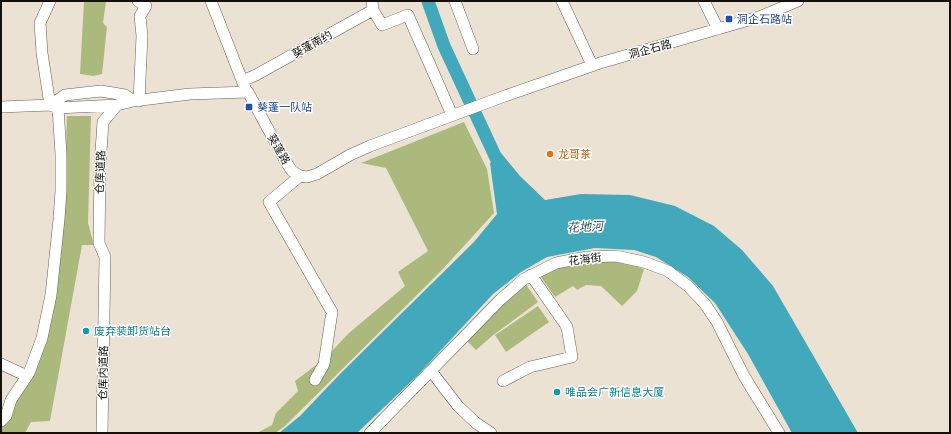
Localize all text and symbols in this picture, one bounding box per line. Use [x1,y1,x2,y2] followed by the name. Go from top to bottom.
[737,12,792,25] place label: 洞企石路站
[724,14,734,24] marker: 洞企石路站
[289,27,334,60] street label: 葵蓬南约
[627,37,673,60] street label: 洞企石路
[257,100,312,113] place label: 葵蓬一队站
[244,102,254,112] marker: 葵蓬一队站
[266,131,293,166] street label: 葵蓬路
[558,147,591,160] place label: 龙哥茶
[545,149,555,159] marker: 龙哥茶
[92,150,107,194] street label: 仓库道路
[567,218,605,235] water label: 花地河
[568,250,602,267] street label: 花海街
[94,324,171,337] place label: 废弃装卸货站台
[81,326,91,336] marker: 废弃装卸货站台
[96,345,109,401] street label: 仓库内道路
[565,385,664,398] place label: 唯品会广新信息大厦
[552,387,562,397] marker: 唯品会广新信息大厦

